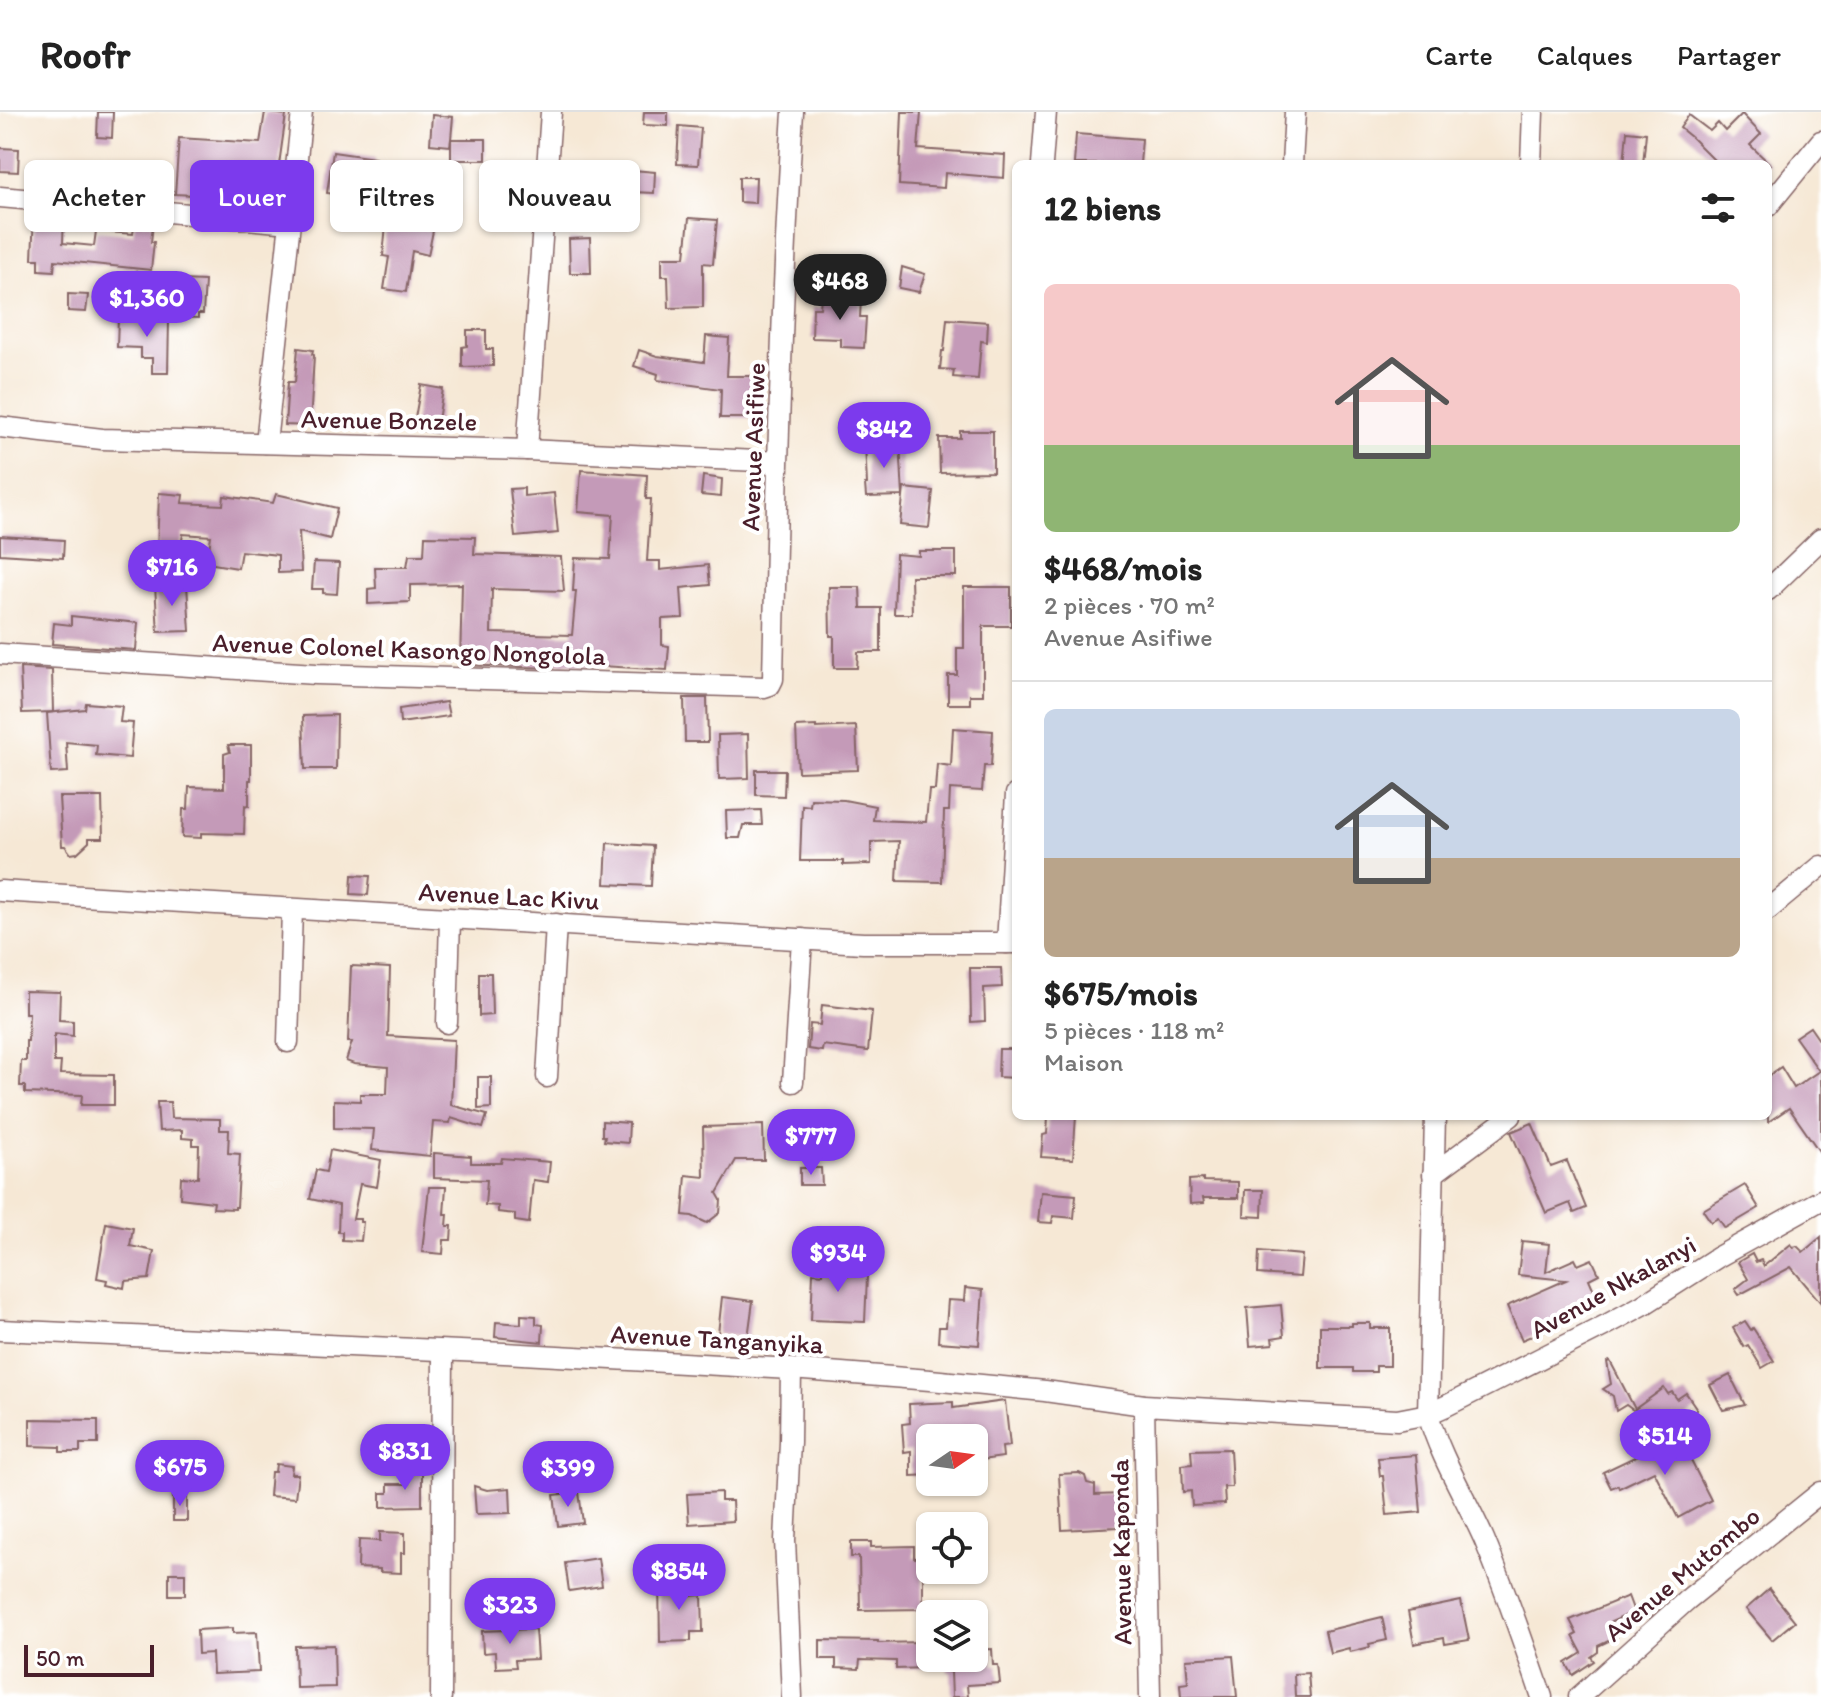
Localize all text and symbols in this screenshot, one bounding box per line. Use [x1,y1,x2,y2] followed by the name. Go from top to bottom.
[40,32,130,78] text: Roofr
[1425,38,1493,72] text: Carte
[1537,38,1633,72] text: Calques
[1677,38,1781,72] text: Partager
[24,160,174,232] chip: Acheter
[190,160,314,232] chip: Louer
[330,160,463,232] chip: Filtres
[479,160,640,232] chip: Nouveau
[1696,186,1740,230] icon: filters
[1044,188,1161,229] text: 12 biens
[793,254,887,322] pin: $468
[812,264,868,296] text: $468
[82,271,212,339] pin: $1,360
[109,281,185,313] text: $1,360
[1320,336,1464,480] icon: home
[734,362,772,532] street label: Avenue Asifiwe
[301,402,477,438] street label: Avenue Bonzele
[837,402,931,470] pin: $842
[856,412,912,444] text: $842
[125,540,219,608] pin: $716
[1044,548,1202,589] text: $468/mois
[146,550,198,582] text: $716
[1044,589,1215,621] text: 2 pièces · 70 m²
[1044,621,1213,653] text: Avenue Asifiwe
[212,626,607,672] street label: Avenue Colonel Kasongo Nongolola
[1320,761,1464,905] icon: home
[418,875,600,917] street label: Avenue Lac Kivu
[1044,973,1198,1014] text: $675/mois
[1044,1014,1224,1046] text: 5 pièces · 118 m²
[1044,1046,1123,1078] text: Maison
[764,1109,858,1177] pin: $777
[785,1119,837,1151] text: $777
[791,1226,885,1294] pin: $934
[1525,1228,1701,1346] street label: Avenue Nkalanyi
[810,1236,866,1268] text: $934
[610,1317,825,1361] street label: Avenue Tanganyika
[1618,1409,1712,1477] pin: $514
[1638,1419,1692,1451] text: $514
[358,1424,452,1492] pin: $831
[916,1424,988,1496] north arrow
[916,1424,988,1672] map controls
[378,1434,432,1466] text: $831
[133,1440,227,1508] pin: $675
[521,1441,615,1509] pin: $399
[153,1450,207,1482] text: $675
[541,1451,595,1483] text: $399
[1103,1458,1139,1645] street label: Avenue Kaponda
[1598,1500,1766,1648] street label: Avenue Mutombo
[916,1512,988,1584] button: locate
[632,1544,726,1612] pin: $854
[651,1554,707,1586] text: $854
[463,1578,557,1646] pin: $323
[482,1588,538,1620] text: $323
[916,1600,988,1672] button: layers
[24,1641,154,1677] scale bar
[36,1645,85,1672] text: 50 m

